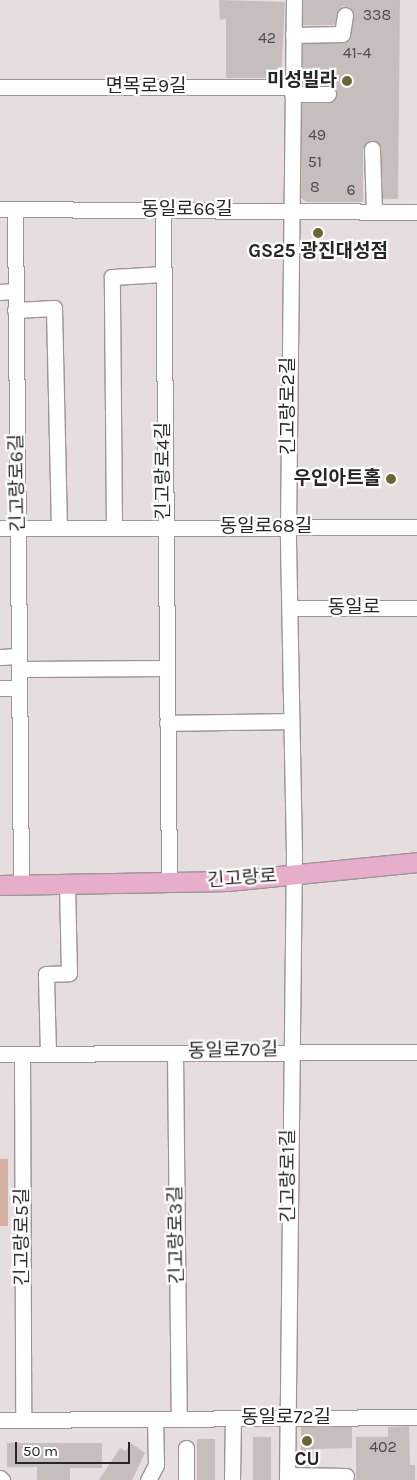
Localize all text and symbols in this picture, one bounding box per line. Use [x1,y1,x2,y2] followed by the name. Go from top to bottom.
[363,5,391,25] house number: 338
[258,28,276,48] house number: 42
[343,43,371,63] house number: 41-4
[267,70,337,92] place label: 미성빌라
[341,75,353,87] marker: 미성빌라
[106,76,186,98] street label: 면목로9길
[308,125,326,145] house number: 49
[308,152,322,172] house number: 51
[310,177,320,197] house number: 8
[346,180,356,200] house number: 6
[141,199,233,221] street label: 동일로66길
[312,227,324,239] marker: GS25 광진대성점
[248,241,388,263] place label: GS25 광진대성점
[278,357,300,455] street label: 긴고랑로2길
[153,422,175,520] street label: 긴고랑로4길
[6,434,30,532] street label: 긴고랑로6길
[294,468,381,490] place label: 우인아트홀
[385,473,397,485] marker: 우인아트홀
[220,516,312,538] street label: 동일로68길
[328,597,380,619] street label: 동일로
[206,865,278,893] street label: 긴고랑로
[188,1039,278,1063] street label: 동일로70길
[278,1129,300,1223] street label: 긴고랑로1길
[165,1185,189,1285] street label: 긴고랑로3길
[12,1188,34,1286] street label: 긴고랑로5길
[241,1407,331,1429] street label: 동일로72길
[18,1432,132,1464] scale bar
[301,1435,313,1447] marker: CU
[369,1437,397,1457] house number: 402
[23,1442,58,1460] text: 50 m
[294,1449,320,1471] place label: CU

